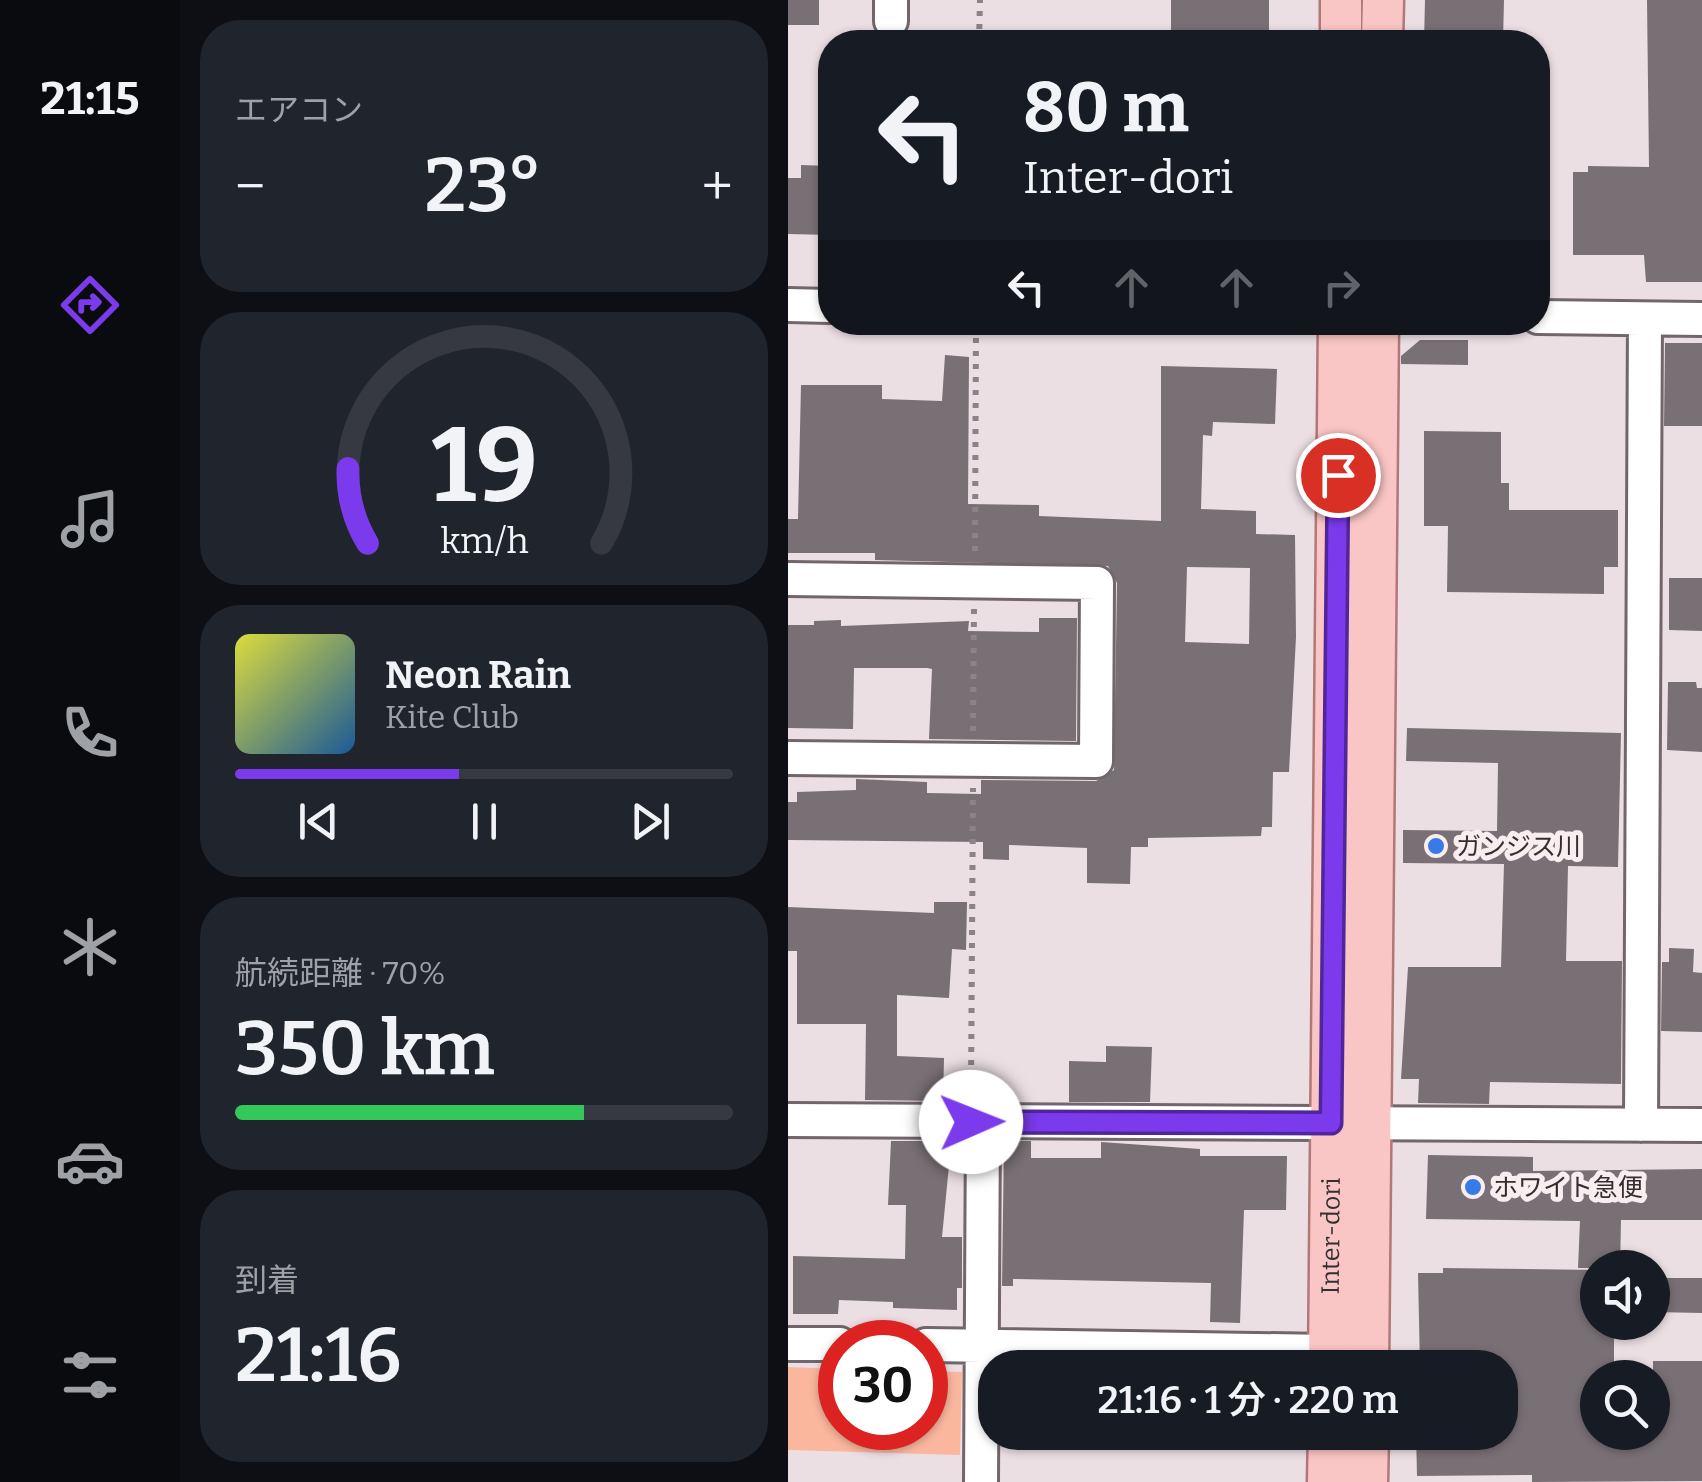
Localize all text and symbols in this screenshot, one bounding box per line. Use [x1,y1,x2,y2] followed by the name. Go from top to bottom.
[1023,66,1189,150] text: 80 m
[858,70,988,200] icon: left
[40,72,140,126] text: 21:15
[235,91,363,129] text: エアコン
[424,141,542,231] text: 23°
[1023,151,1233,205] text: Inter-dori
[235,154,265,220] text: −
[702,154,733,220] text: +
[999,260,1054,315] icon: left
[1104,260,1159,315] icon: ahead
[1209,260,1264,315] icon: ahead
[1314,260,1369,315] icon: right
[55,270,125,340] icon: directions
[431,404,537,529] text: 19
[1296,433,1381,518] pin
[1311,448,1366,503] icon: arrive
[55,484,125,554] icon: music
[440,520,528,562] text: km/h
[385,652,571,698] text: Neon Rain
[55,698,125,768] icon: phone
[385,698,519,736] text: Kite Club
[291,794,346,849] icon: previous
[457,794,512,849] icon: pause
[623,794,678,849] icon: next
[1456,832,1581,862] place label: ガンジス川
[1425,835,1447,857] marker: ガンジス川
[55,912,125,982] icon: climate
[235,954,446,992] text: 航続距離 · 70%
[235,1004,495,1094] text: 350 km
[919,1070,1023,1174] position arrow
[55,1126,125,1196] icon: car
[1493,1173,1643,1203] place label: ホワイト急便
[1462,1176,1484,1198] marker: ホワイト急便
[1316,1177,1347,1295] street label: Inter-dori
[1580,1250,1670,1450] map controls
[1580,1250,1670,1340] button: sound
[235,1261,299,1299] text: 到着
[235,1311,401,1401] text: 21:16
[818,1320,948,1450] speed limit sign: 30
[55,1340,125,1410] icon: filters
[1580,1360,1670,1450] button: search
[1098,1377,1399,1423] text: 21:16 · 1 分 · 220 m

